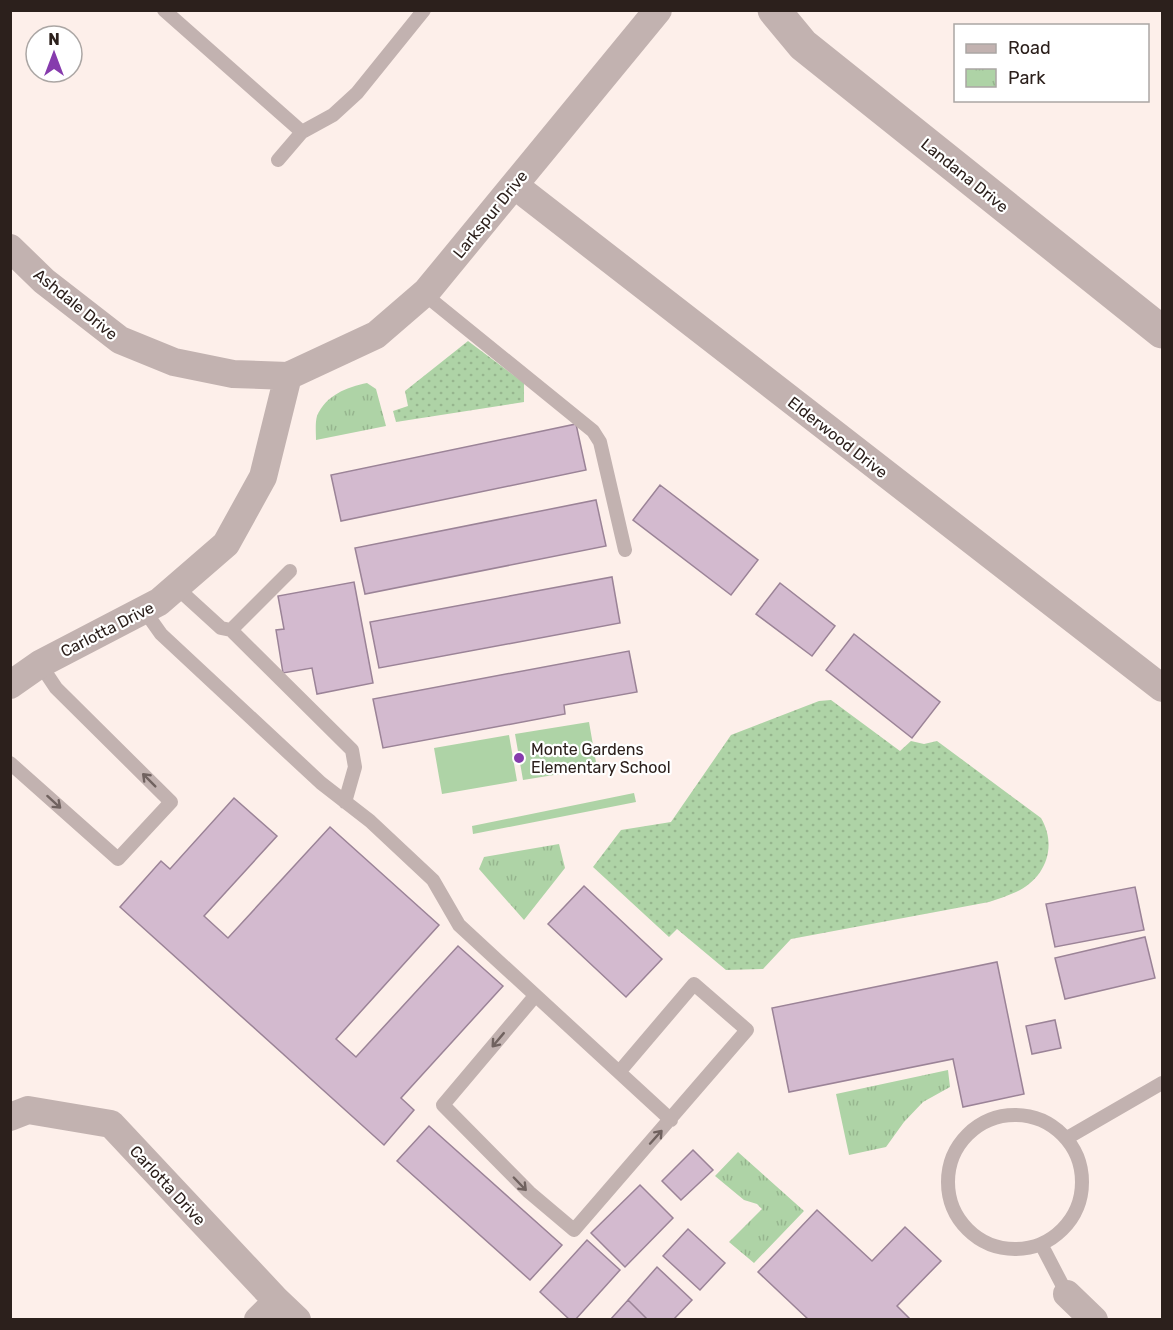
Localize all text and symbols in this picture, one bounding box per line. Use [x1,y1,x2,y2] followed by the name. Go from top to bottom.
[24,24,84,84] north arrow
[954,24,1149,102] legend
[48,30,60,49] text: N
[1008,37,1051,59] text: Road
[1008,67,1046,89] text: Park
[917,134,1012,216] street label: Landana Drive
[449,167,532,262] street label: Larkspur Drive
[30,265,121,344] street label: Ashdale Drive
[784,393,891,482] street label: Elderwood Drive
[57,598,157,661] street label: Carlotta Drive
[531,740,671,777] place label: Monte Gardens Elementary School
[512,751,526,765] marker: Monte Gardens Elementary School
[142,773,157,787] one-way arrow
[46,795,61,809] one-way arrow
[491,1032,504,1048] one-way arrow
[649,1130,663,1145] one-way arrow
[126,1141,209,1229] street label: Carlotta Drive
[513,1176,528,1191] one-way arrow

